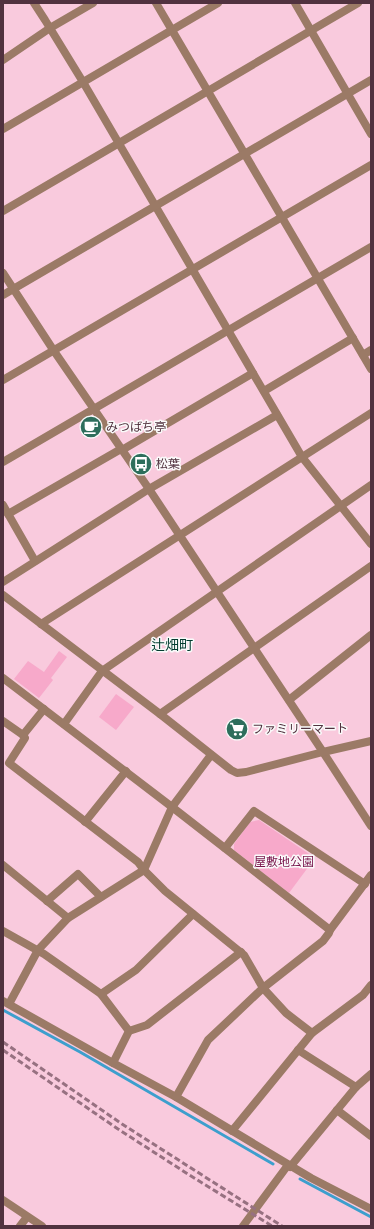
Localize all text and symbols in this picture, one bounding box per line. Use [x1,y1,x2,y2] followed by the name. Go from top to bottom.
[78,414,104,440] cafe icon: みつばち亭
[106,420,166,434] place label: みつばち亭
[128,451,154,477] bus stop icon: 松葉
[156,457,180,471] place label: 松葉
[151,637,193,653] district label: 辻畑町
[224,716,250,742] supermarket icon: ファミリーマート
[252,722,348,736] place label: ファミリーマート
[254,855,314,869] park label: 屋敷地公園

